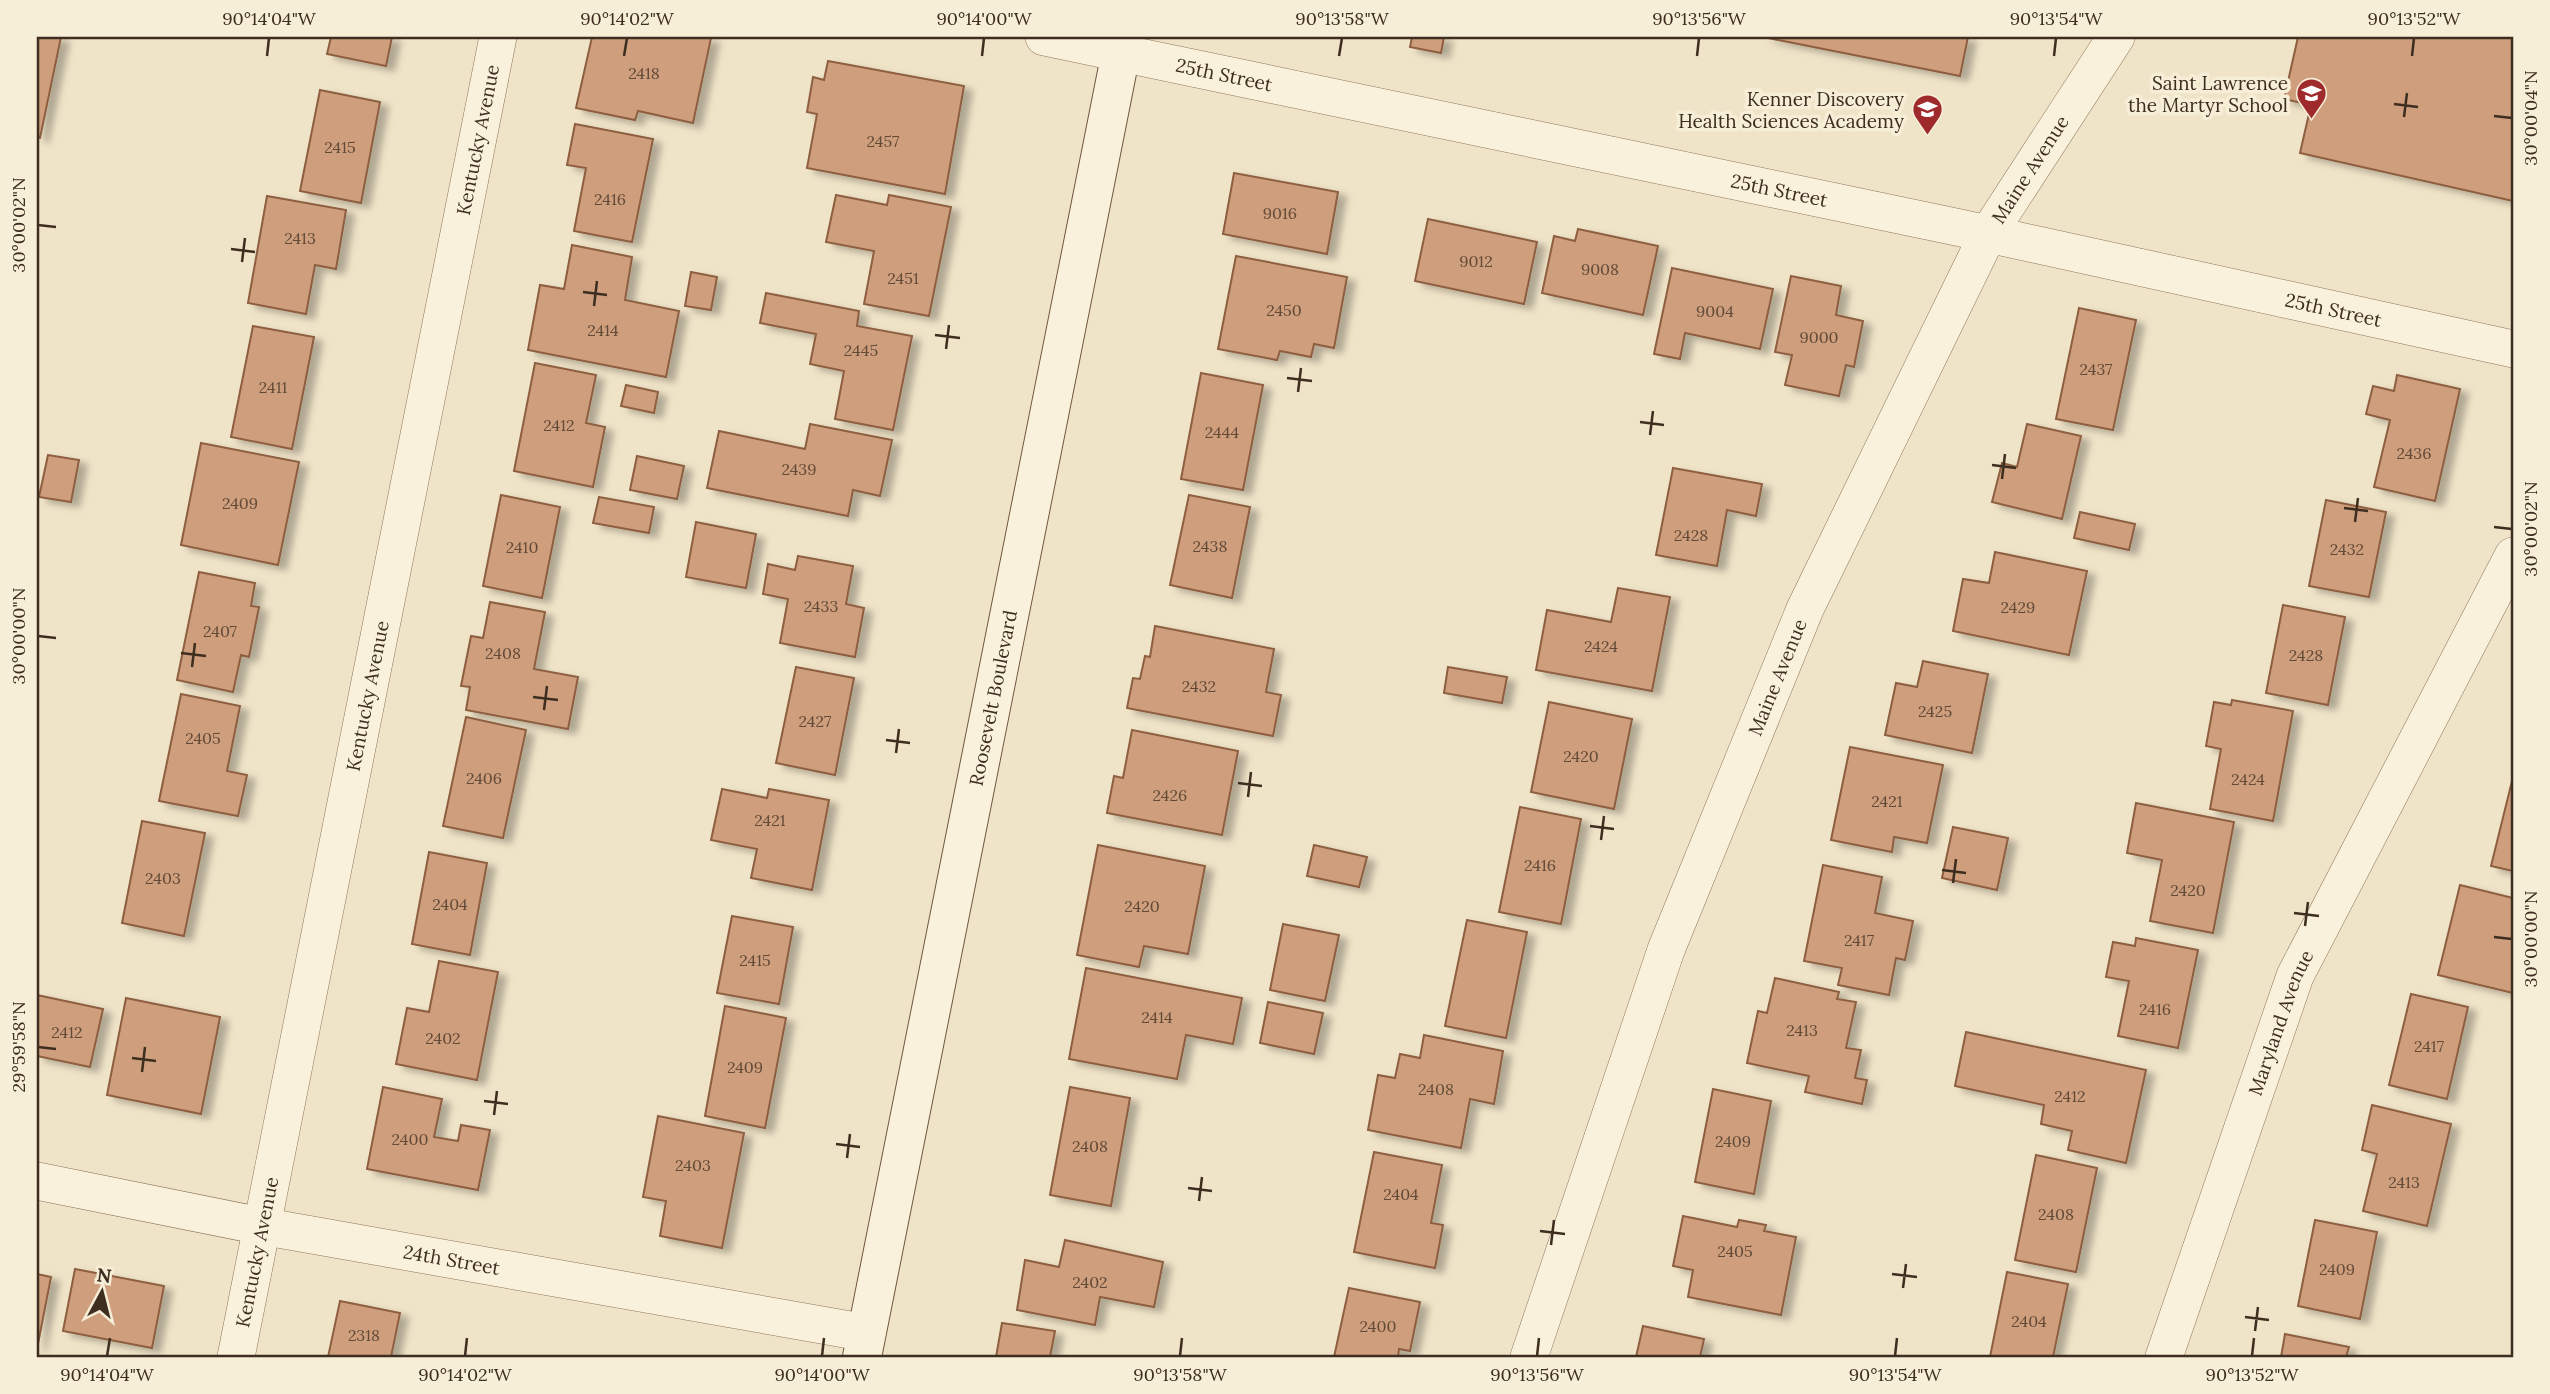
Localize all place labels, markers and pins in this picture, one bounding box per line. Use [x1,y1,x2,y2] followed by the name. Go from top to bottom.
[2128,71,2288,117] place label: Saint Lawrence the Martyr School
[2294,77,2328,121] school or university icon: Saint Lawrence the Martyr School
[1678,87,1904,133] place label: Kenner Discovery Health Sciences Academy
[1910,93,1944,137] school or university icon: Kenner Discovery Health Sciences Academy

